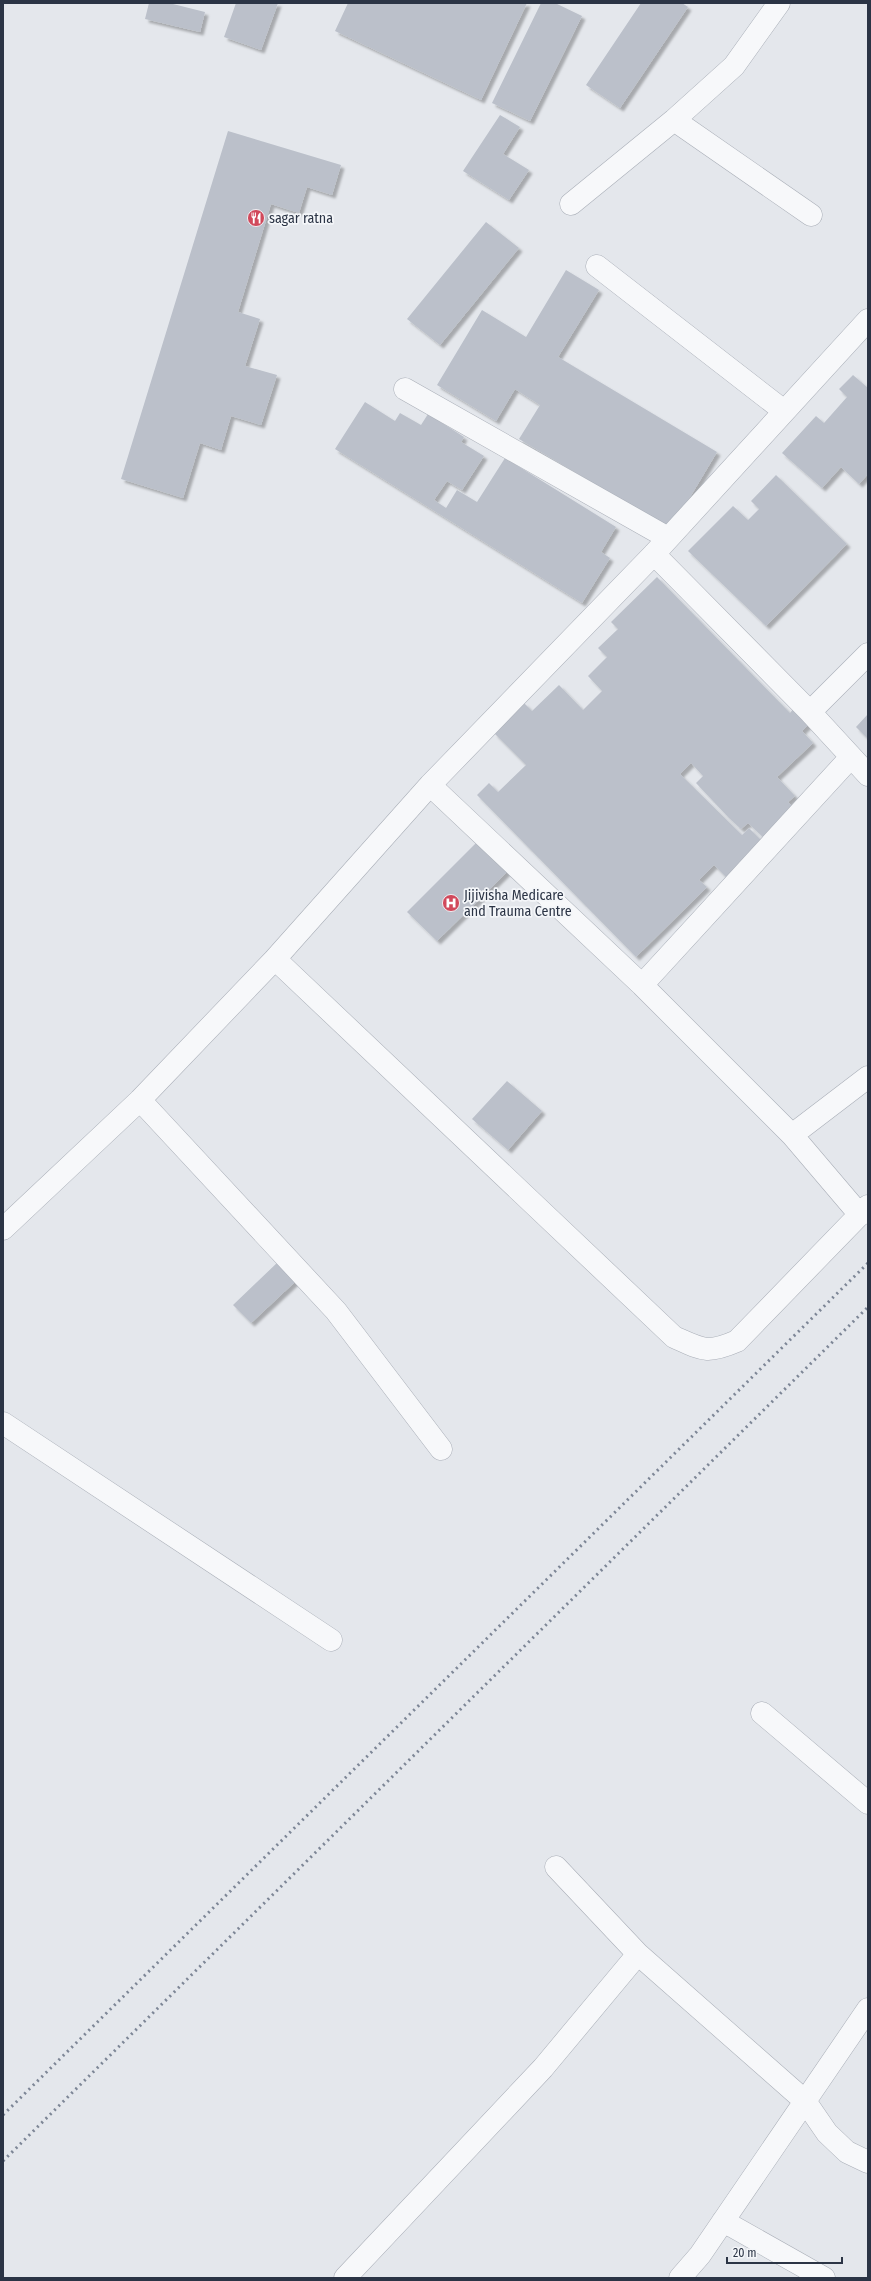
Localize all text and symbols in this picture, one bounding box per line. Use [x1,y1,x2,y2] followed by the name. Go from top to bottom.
[246,208,266,228] restaurant icon: sagar ratna
[269,210,333,227] place label: sagar ratna
[464,887,572,920] place label: Jijivisha Medicare and Trauma Centre
[441,893,461,913] hospital icon: Jijivisha Medicare and Trauma Centre
[727,2239,842,2265] scale bar
[733,2246,757,2260] text: 20 m

